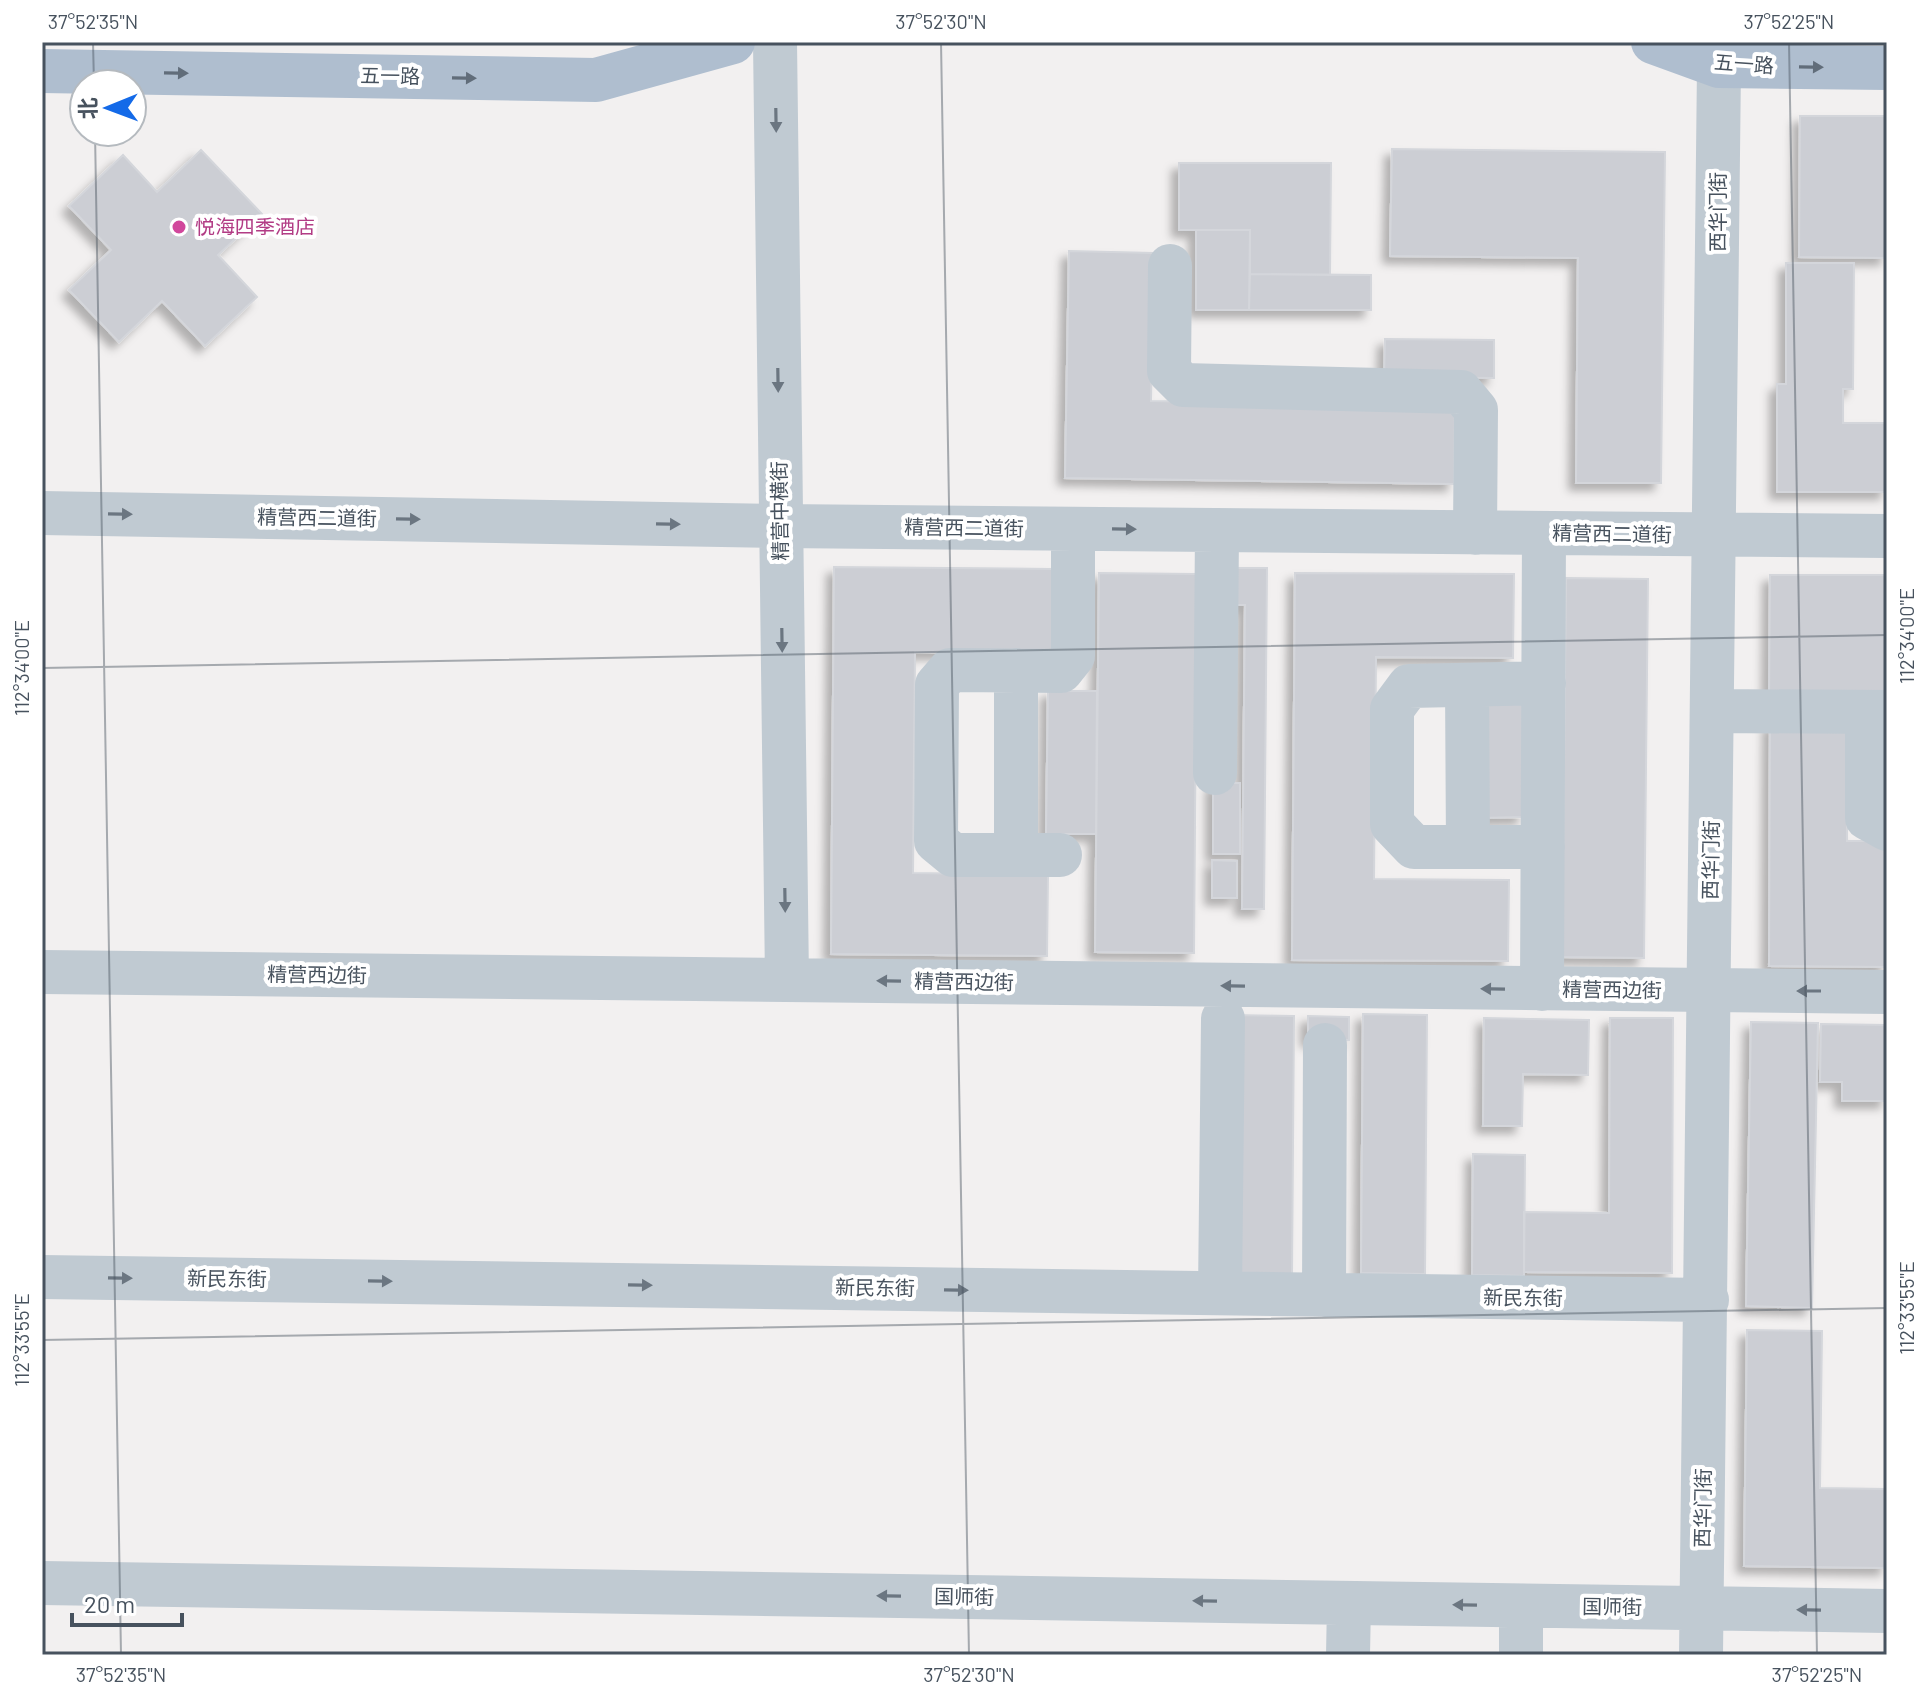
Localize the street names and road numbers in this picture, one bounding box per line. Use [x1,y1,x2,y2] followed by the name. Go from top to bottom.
[1713,49,1775,77] street label: 五一路
[360,62,420,88] street label: 五一路
[1705,172,1729,252] street label: 西华门街
[766,461,792,561] street label: 精营中横街
[257,504,377,530] street label: 精营西二道街
[904,514,1024,540] street label: 精营西二道街
[1552,520,1672,546] street label: 精营西二道街
[1697,820,1723,900] street label: 西华门街
[267,961,367,987] street label: 精营西边街
[914,968,1014,994] street label: 精营西边街
[1562,976,1662,1002] street label: 精营西边街
[187,1265,267,1291] street label: 新民东街
[835,1274,915,1300] street label: 新民东街
[1483,1284,1563,1310] street label: 新民东街
[1689,1468,1715,1548] street label: 西华门街
[934,1583,994,1609] street label: 国师街
[1582,1593,1642,1619] street label: 国师街

